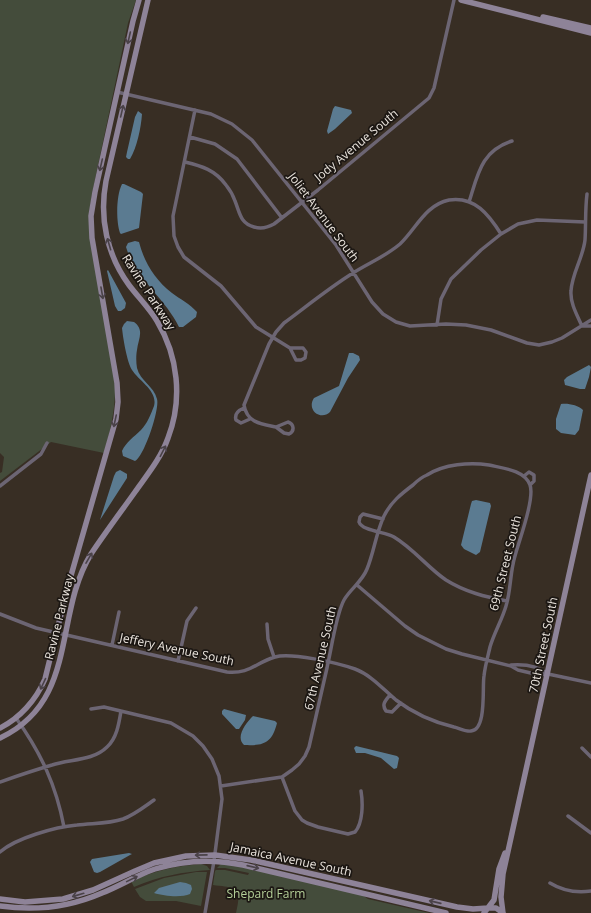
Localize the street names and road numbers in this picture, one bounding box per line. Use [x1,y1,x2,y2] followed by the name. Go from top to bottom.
[310,105,402,186] street label: Jody Avenue South
[284,168,363,265] street label: Joliet Avenue South
[118,251,180,334] street label: Ravine Parkway
[485,513,525,613] street label: 69th Street South
[40,572,78,661] street label: Ravine Parkway
[525,595,561,695] street label: 70th Street South
[300,604,340,712] street label: 67th Avenue South
[117,628,236,669] street label: Jeffery Avenue South
[228,838,353,880] street label: Jamaica Avenue South

